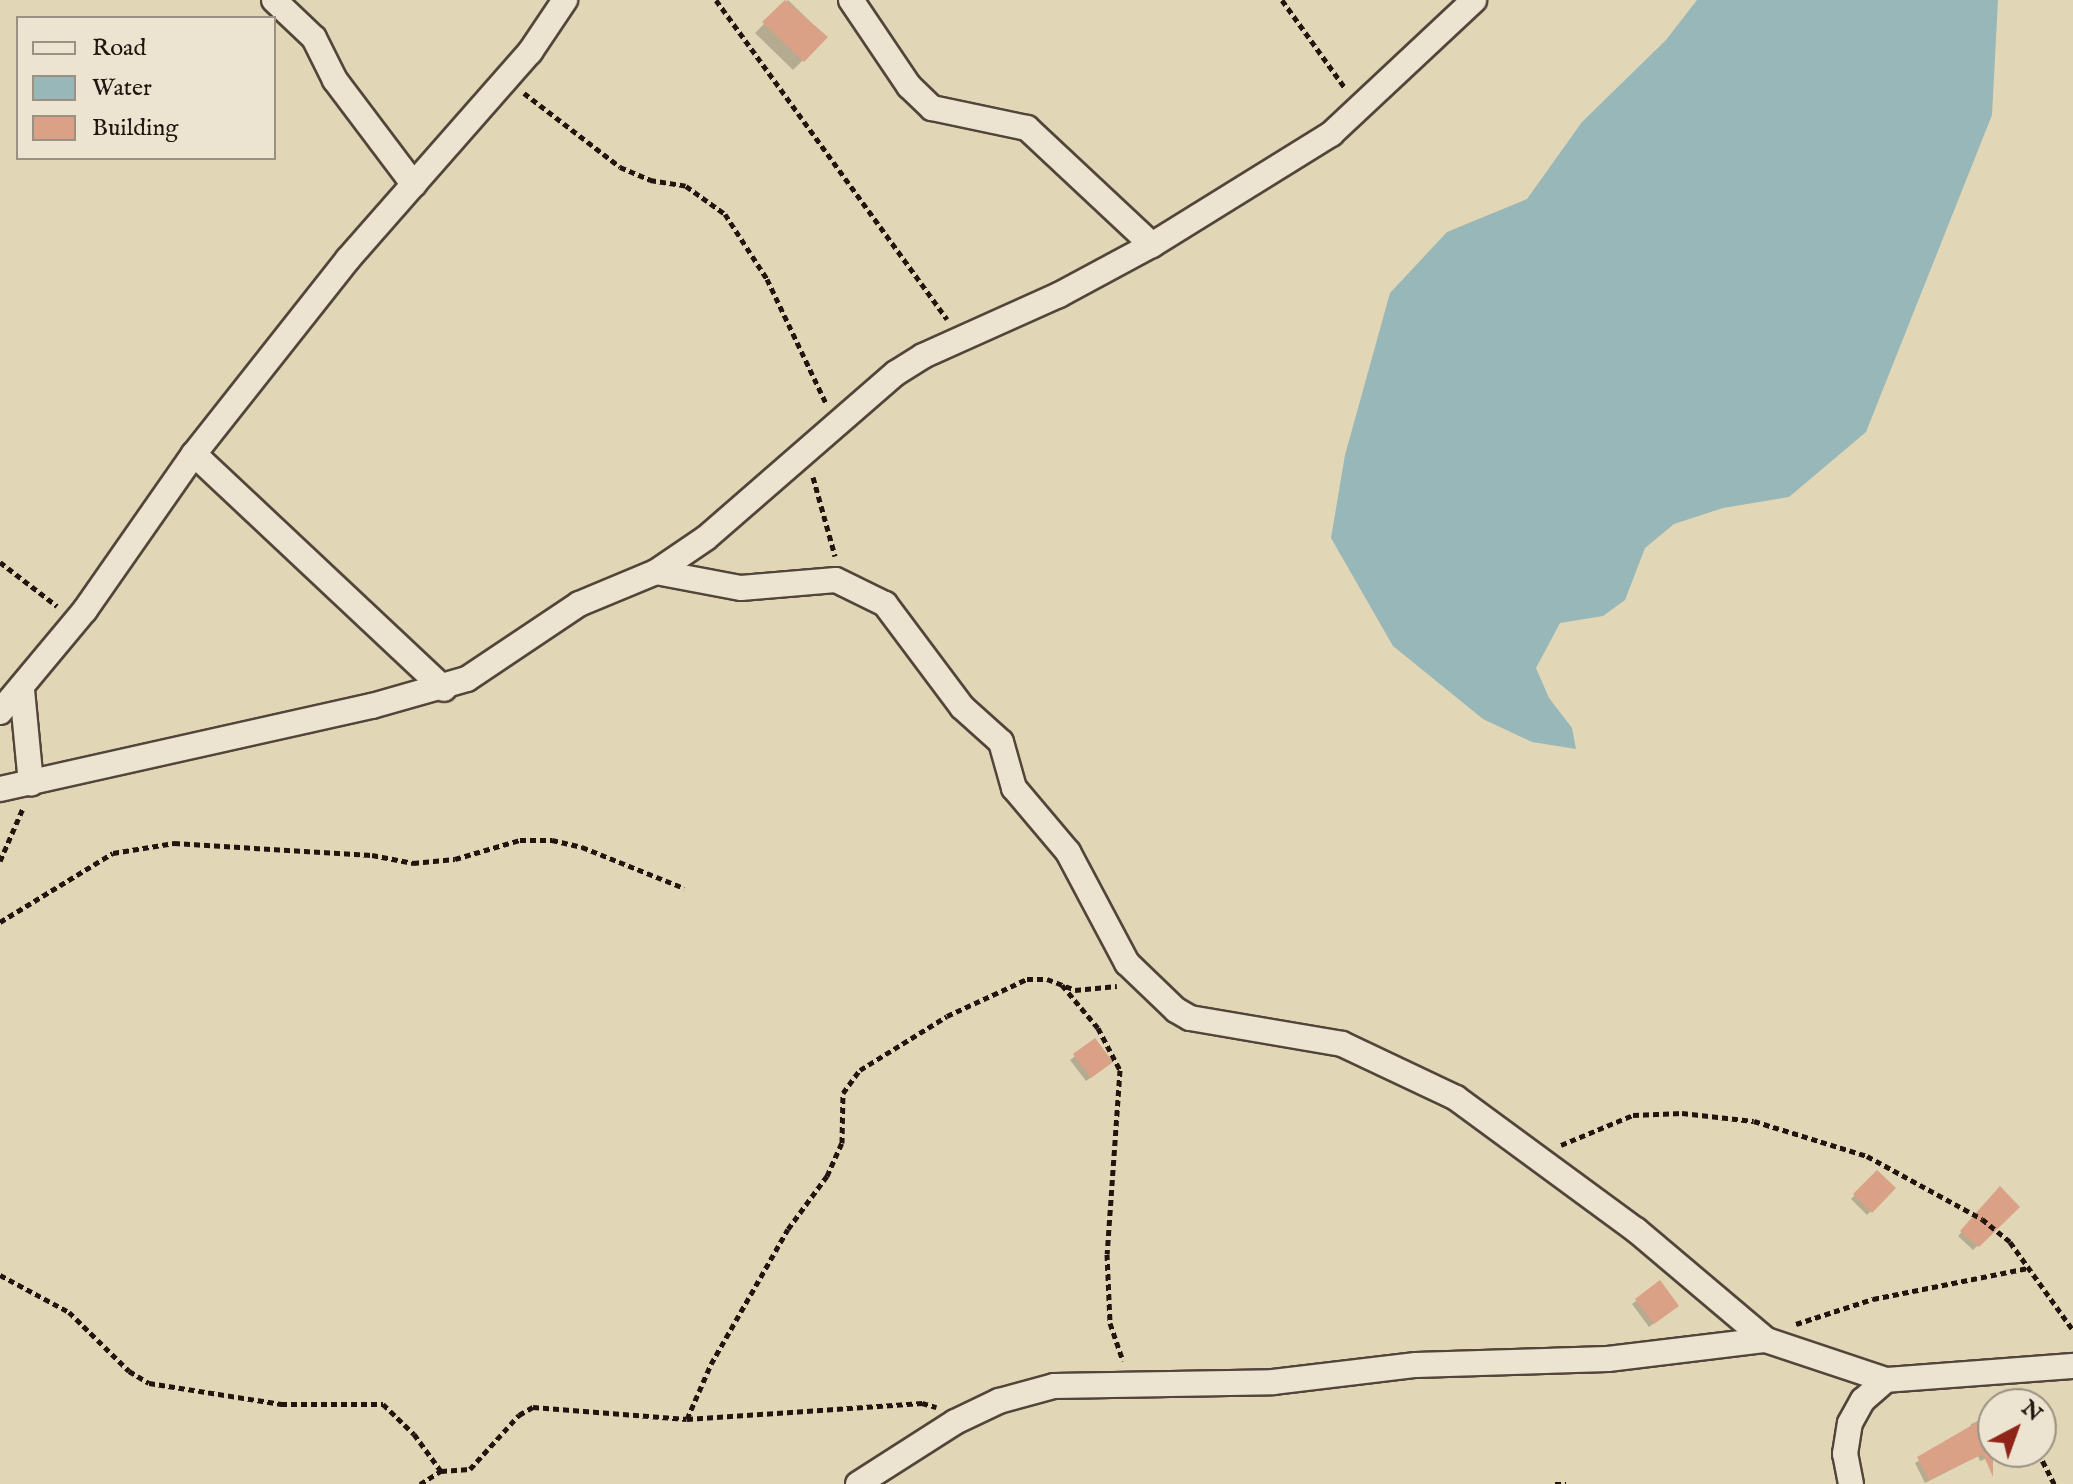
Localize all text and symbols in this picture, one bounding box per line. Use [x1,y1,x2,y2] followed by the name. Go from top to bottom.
[16,16,276,160] legend
[92,33,146,64] text: Road
[92,73,152,104] text: Water
[92,113,178,144] text: Building
[1977,1388,2057,1468] north arrow
[2015,1395,2048,1428] text: N

